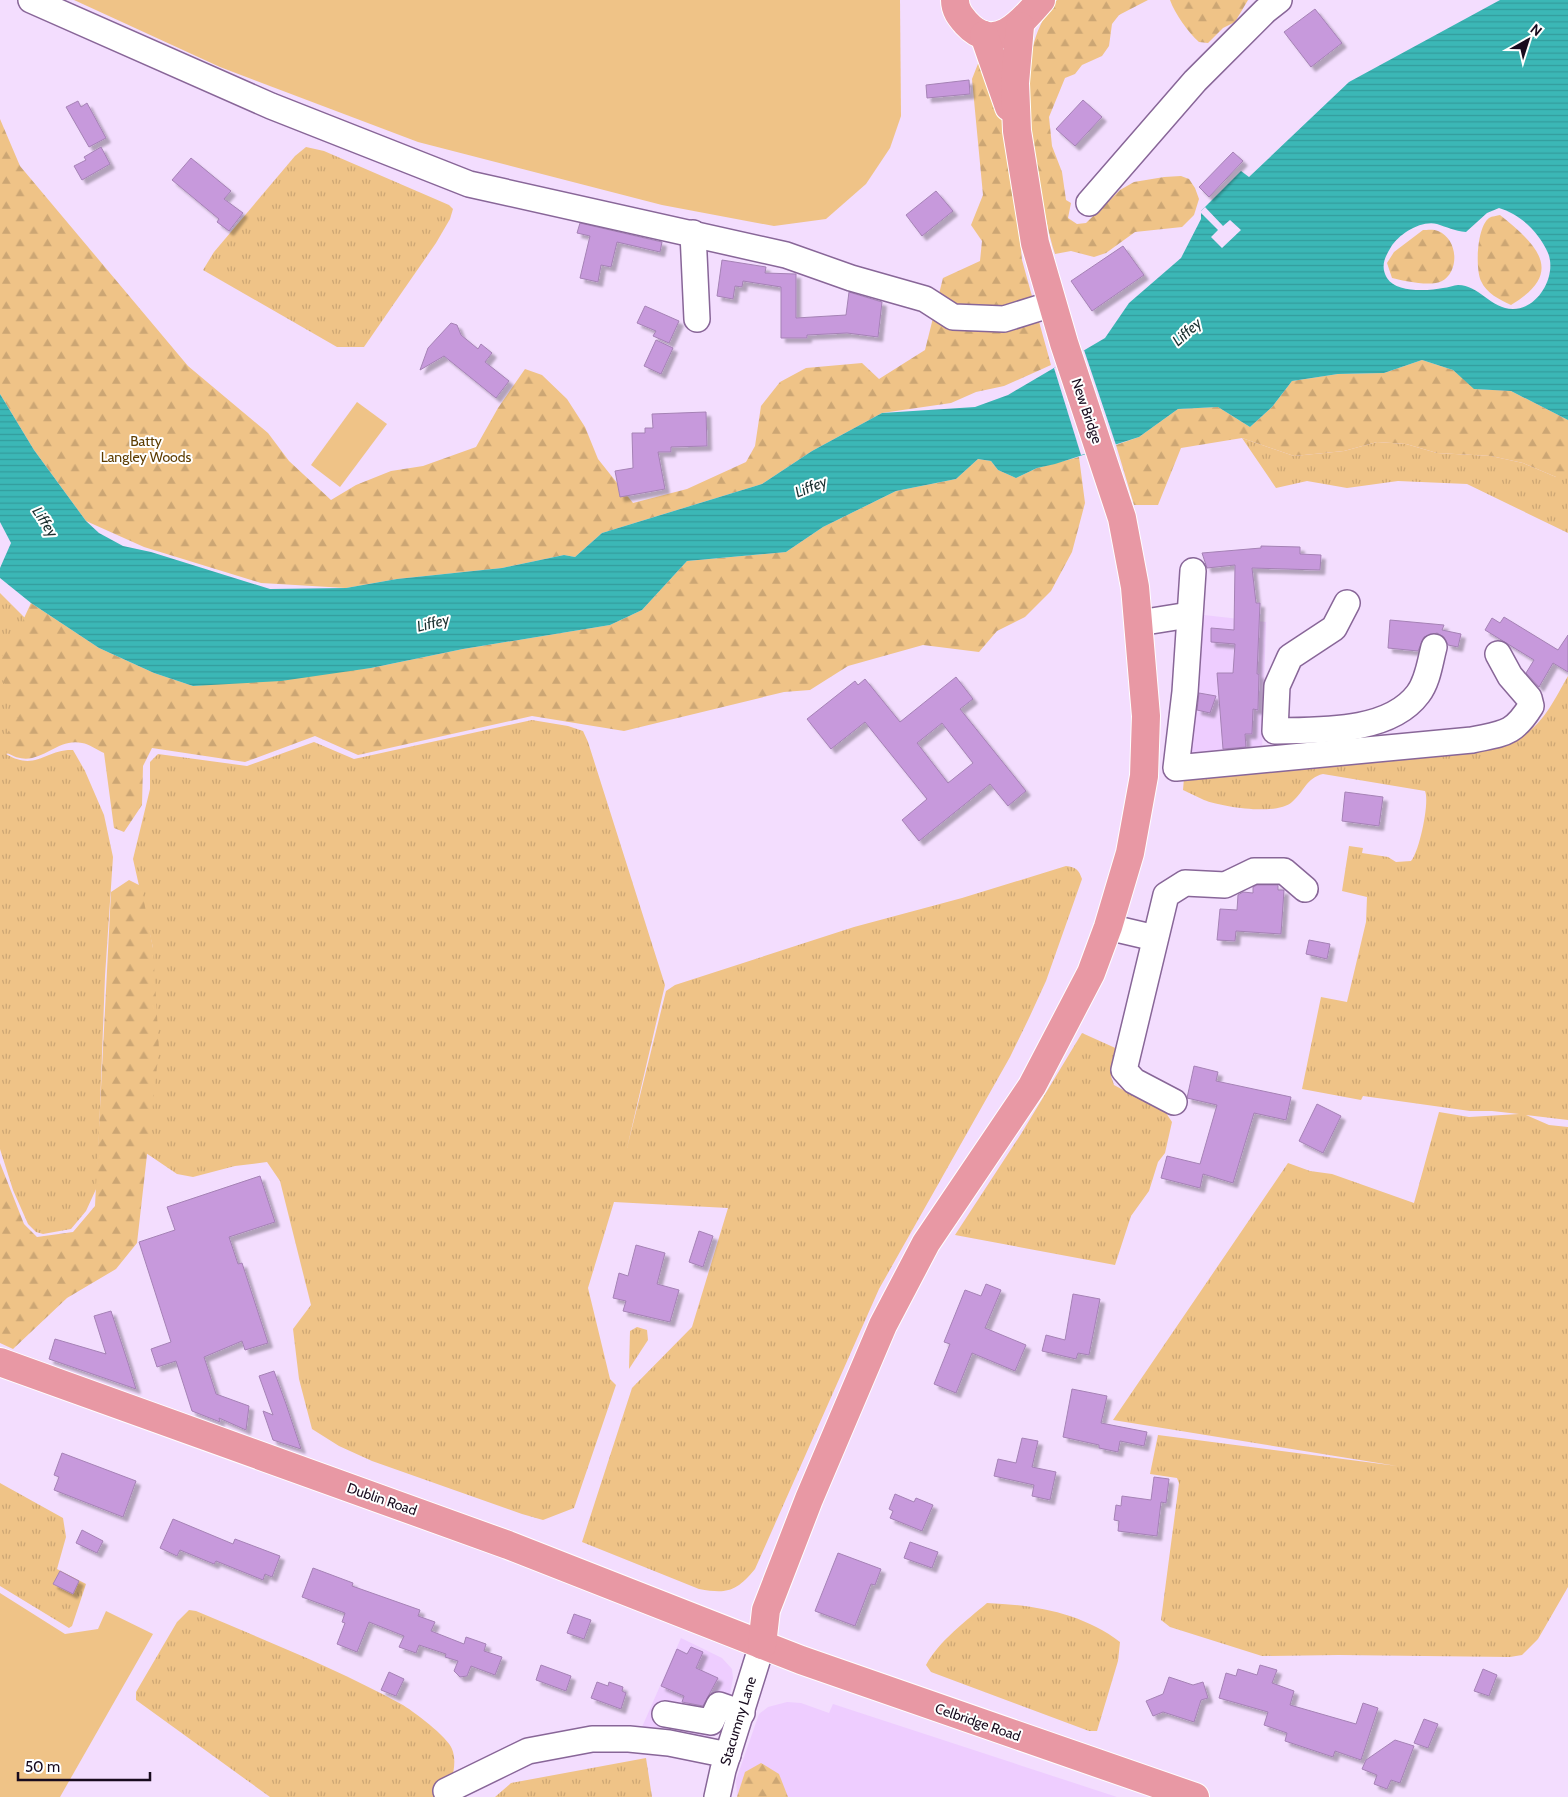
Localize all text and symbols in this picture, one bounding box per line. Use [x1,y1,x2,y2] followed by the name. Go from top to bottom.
[1503,15,1553,65] north arrow
[1527,20,1546,40] text: N
[1169,314,1206,350] water label: Liffey
[1067,376,1107,446] street label: New Bridge
[101,432,192,466] park label: Batty Langley Woods
[792,472,831,502] water label: Liffey
[28,503,62,542] water label: Liffey
[415,610,452,636] water label: Liffey
[345,1479,419,1519] street label: Dublin Road
[716,1674,760,1768] street label: Stacumny Lane
[933,1699,1023,1745] street label: Celbridge Road
[18,1750,150,1782] scale bar
[25,1758,60,1776] text: 50 m

